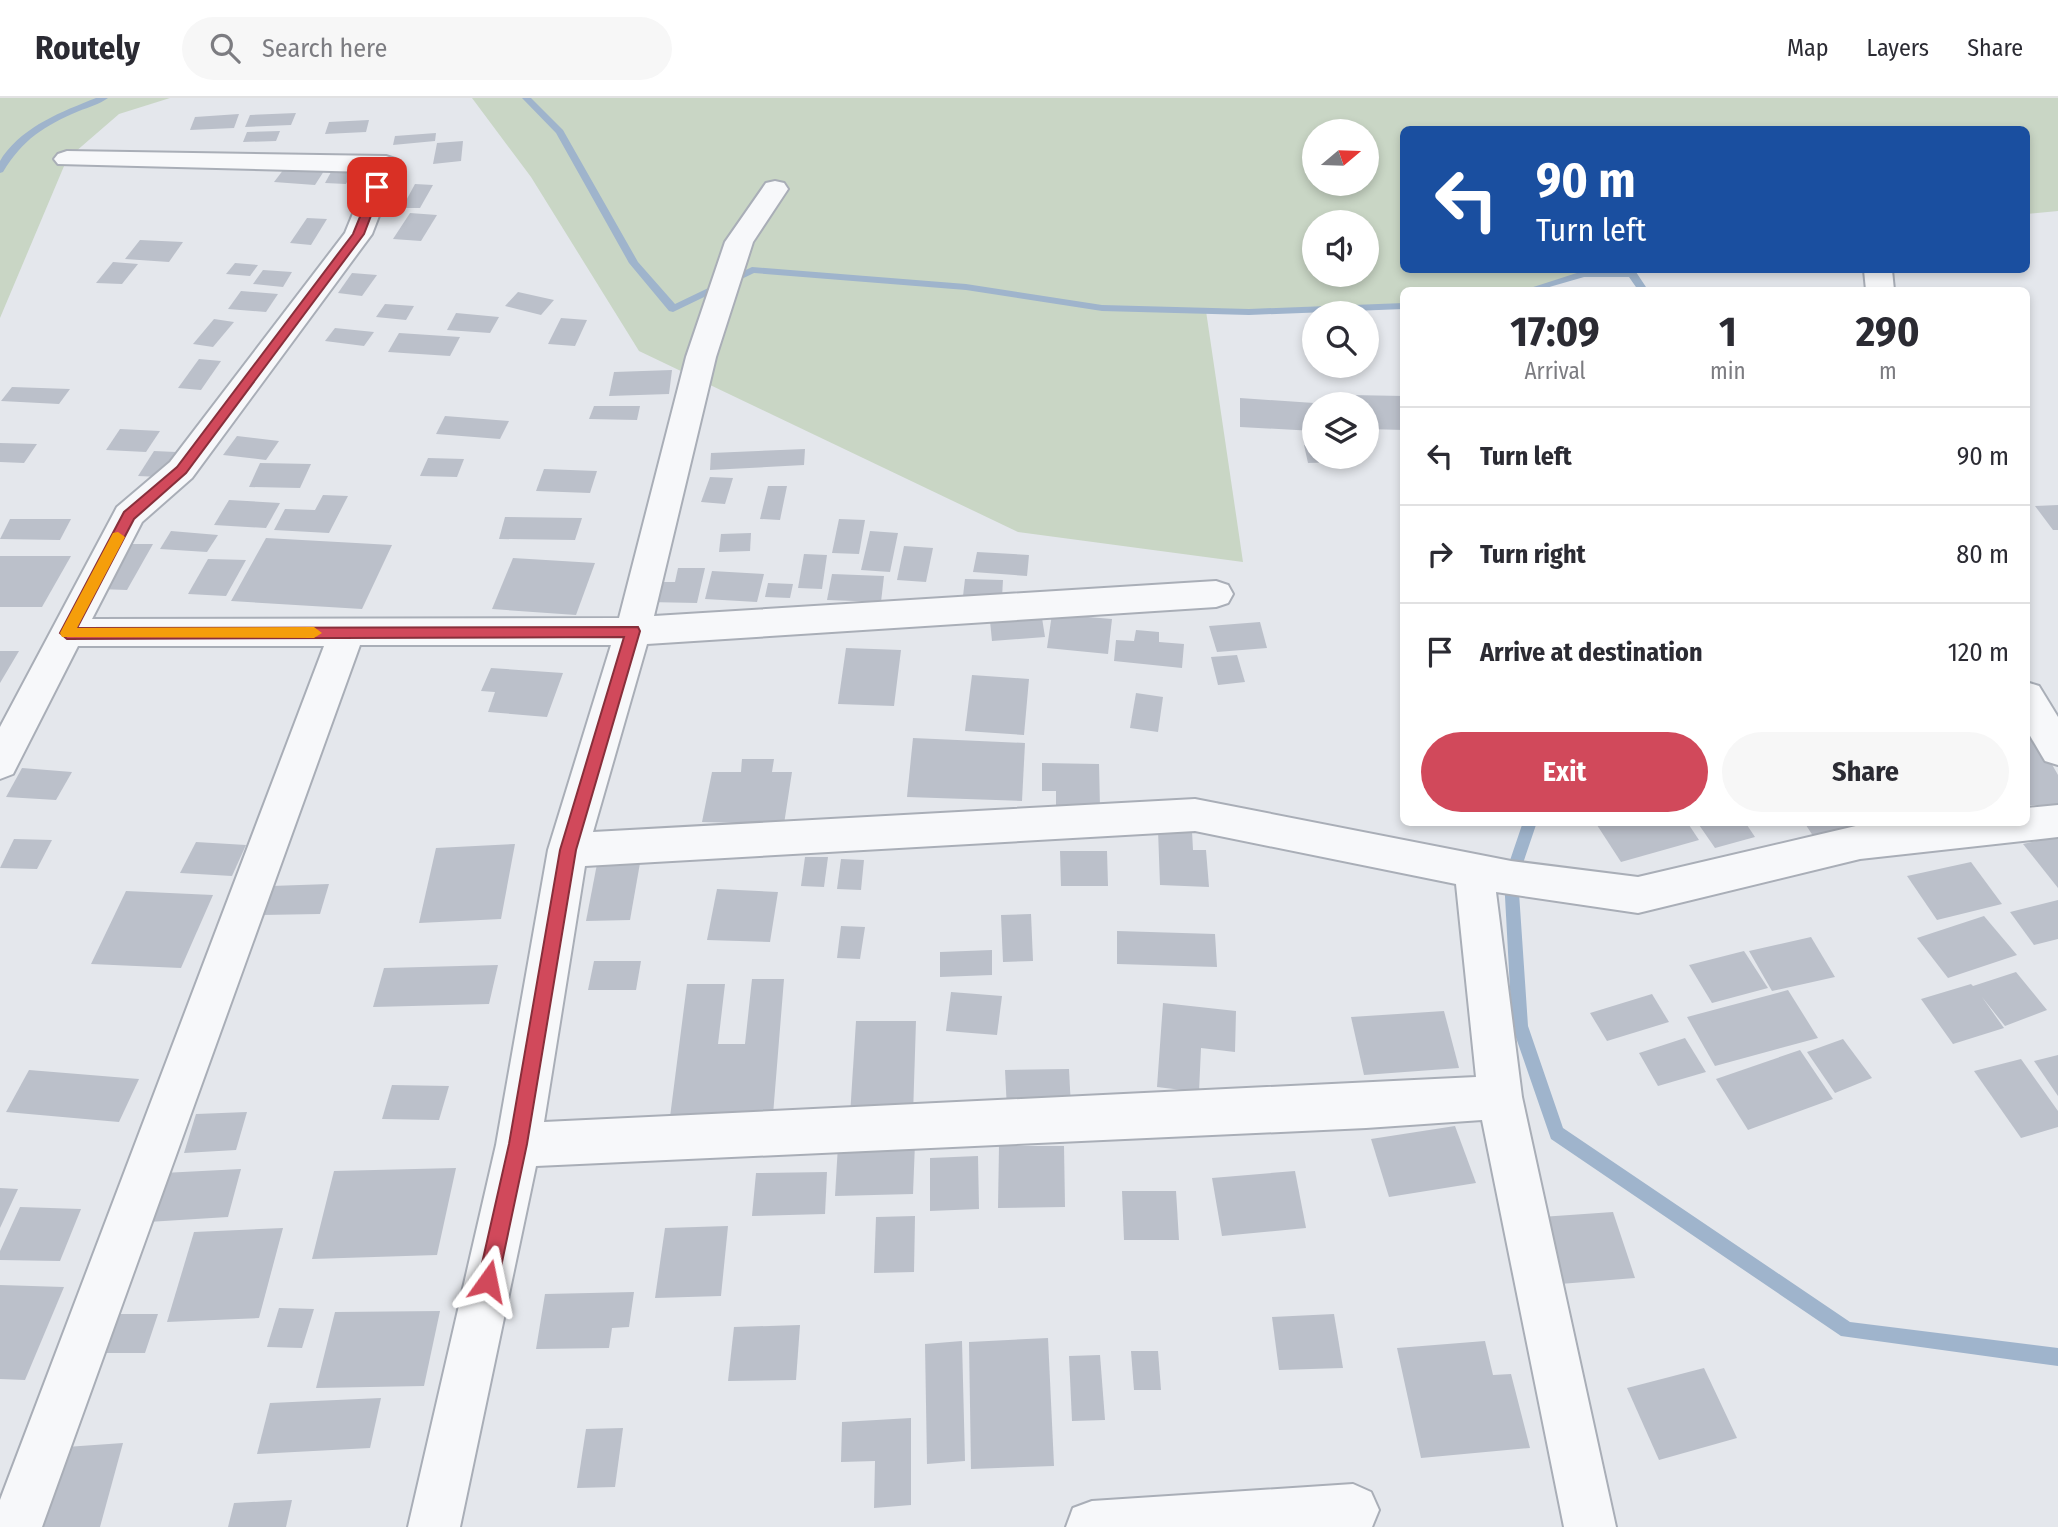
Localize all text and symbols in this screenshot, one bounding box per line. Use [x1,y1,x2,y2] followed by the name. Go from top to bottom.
[182,17,672,80] search box
[35,28,140,68] text: Routely
[206,29,244,67] icon: search
[262,33,387,64] text: Search here
[1787,34,1829,62] text: Map
[1867,34,1929,62] text: Layers
[1967,34,2023,62] text: Share
[1302,119,1379,196] north arrow
[1302,119,1379,469] map controls
[1536,151,1636,210] text: 90 m
[1421,154,1512,245] icon: left
[347,157,407,217] pin
[358,168,396,206] icon: arrive
[1302,210,1379,287] button: sound
[1536,211,1646,249] text: Turn left
[1302,301,1379,378] button: search
[1510,307,1600,357] text: 17:09
[1719,307,1737,357] text: 1
[1856,307,1920,357] text: 290
[1525,357,1586,385] text: Arrival
[1710,357,1746,385] text: min
[1879,357,1897,385] text: m
[1302,392,1379,469] button: layers
[1421,437,1459,475] icon: left
[1480,441,1572,472] text: Turn left
[1957,441,2009,472] text: 90 m
[1421,535,1459,573] icon: right
[1480,539,1586,570] text: Turn right
[1956,539,2009,570] text: 80 m
[1421,633,1459,671] icon: arrive
[1480,637,1703,668] text: Arrive at destination
[1948,637,2009,668] text: 120 m
[1421,732,1708,812] button: Exit
[1722,732,2009,812] button: Share
[451,1244,525,1318] position arrow

